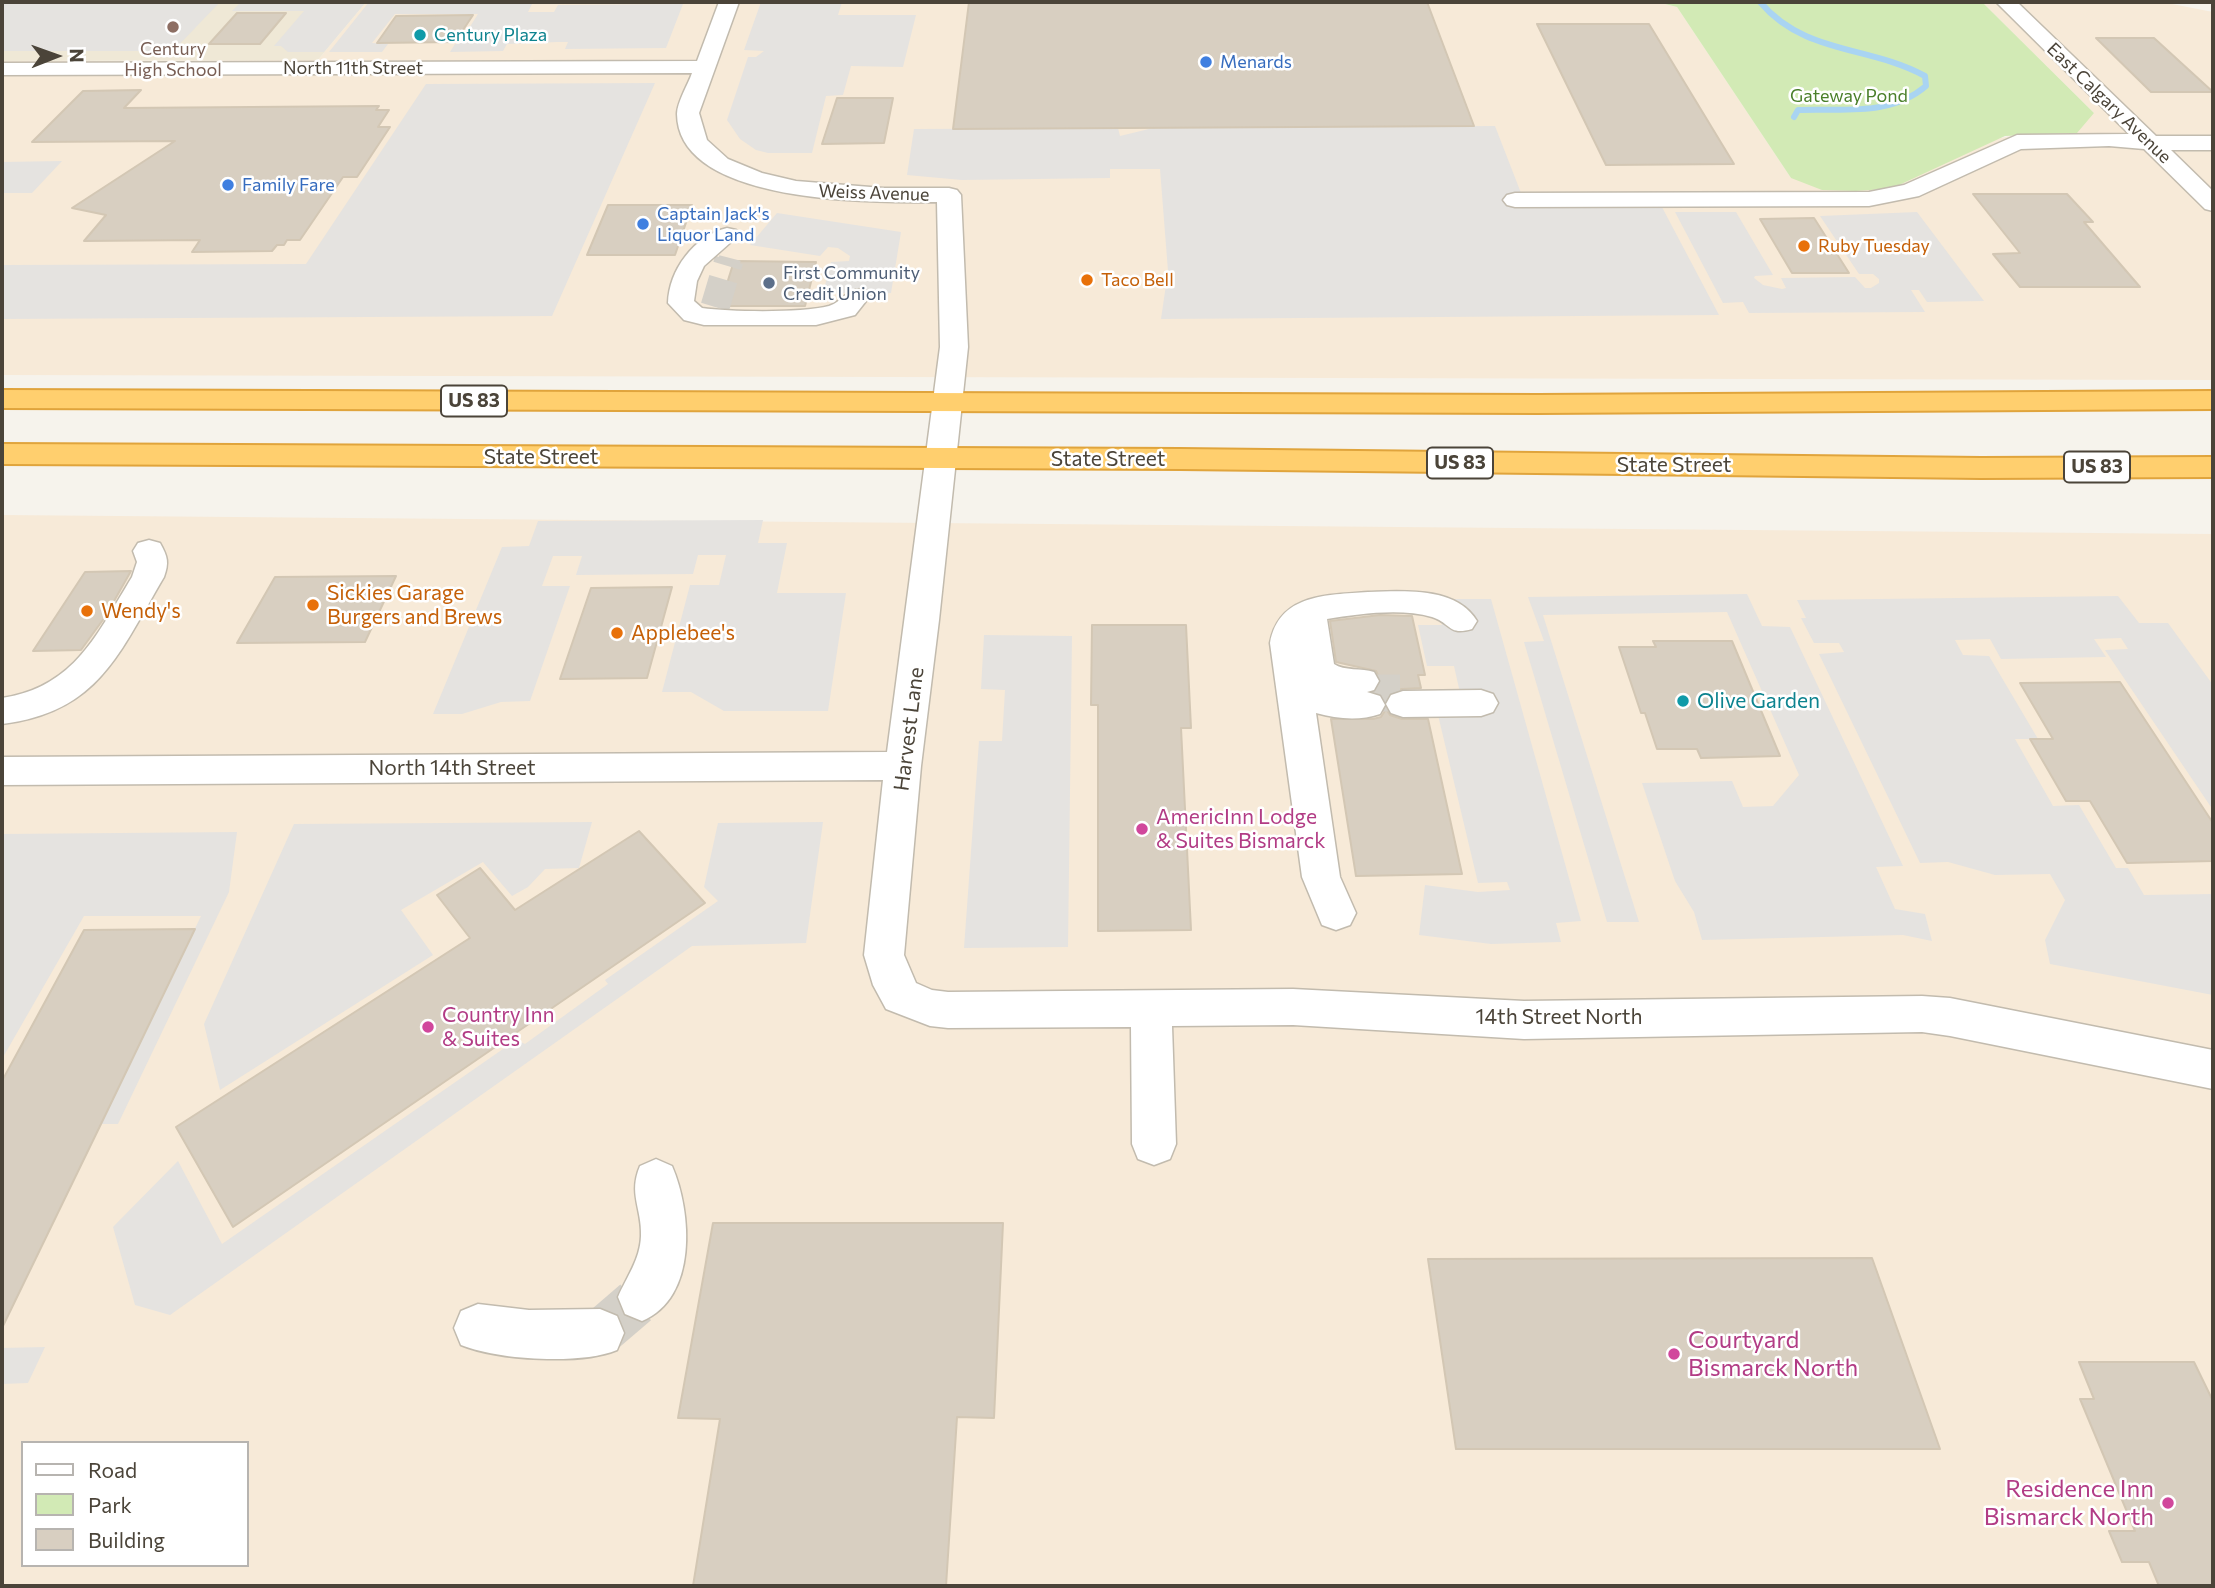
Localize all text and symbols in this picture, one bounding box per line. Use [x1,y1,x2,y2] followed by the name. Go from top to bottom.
[165,19,181,35] marker: Century High School
[21,21,91,91] north arrow
[434,24,547,46] place label: Century Plaza
[412,27,428,43] marker: Century Plaza
[124,38,222,80] place label: Century High School
[2042,38,2176,168] street label: East Calgary Avenue
[66,48,89,63] text: N
[1220,51,1292,73] place label: Menards
[1198,54,1214,70] marker: Menards
[283,57,423,79] street label: North 11th Street
[1790,85,1908,107] park label: Gateway Pond
[242,174,335,196] place label: Family Fare
[220,177,236,193] marker: Family Fare
[818,180,930,206] street label: Weiss Avenue
[657,203,770,246] place label: Captain Jack's Liquor Land
[635,216,651,232] marker: Captain Jack's Liquor Land
[1818,235,1930,257] place label: Ruby Tuesday
[1796,238,1812,254] marker: Ruby Tuesday
[783,262,920,304] place label: First Community Credit Union
[1101,269,1174,291] place label: Taco Bell
[1079,272,1095,288] marker: Taco Bell
[761,275,777,291] marker: First Community Credit Union
[441,386,507,416] road number: US 83
[484,444,598,470] street label: State Street
[1051,446,1165,472] street label: State Street
[1427,447,1493,478] road number: US 83
[1617,452,1731,478] street label: State Street
[2064,452,2130,482] road number: US 83
[327,580,502,630] place label: Sickies Garage Burgers and Brews
[305,597,321,613] marker: Sickies Garage Burgers and Brews
[101,598,181,624] place label: Wendy's
[79,603,95,619] marker: Wendy's
[631,620,735,646] place label: Applebee's
[609,625,625,641] marker: Applebee's
[889,666,929,792] street label: Harvest Lane
[1697,688,1820,714] place label: Olive Garden
[1675,693,1691,709] marker: Olive Garden
[368,755,536,781] street label: North 14th Street
[1156,804,1326,854] place label: AmericInn Lodge & Suites Bismarck
[1134,821,1150,837] marker: AmericInn Lodge & Suites Bismarck
[442,1002,555,1052] place label: Country Inn & Suites
[1475,1004,1643,1030] street label: 14th Street North
[420,1019,436,1035] marker: Country Inn & Suites
[1688,1326,1858,1382] place label: Courtyard Bismarck North
[1666,1346,1682,1362] marker: Courtyard Bismarck North
[21,1441,248,1567] legend
[88,1457,137,1482] text: Road
[1984,1475,2154,1531] place label: Residence Inn Bismarck North
[88,1492,132,1517] text: Park
[2160,1495,2176,1511] marker: Residence Inn Bismarck North
[88,1527,165,1552] text: Building

